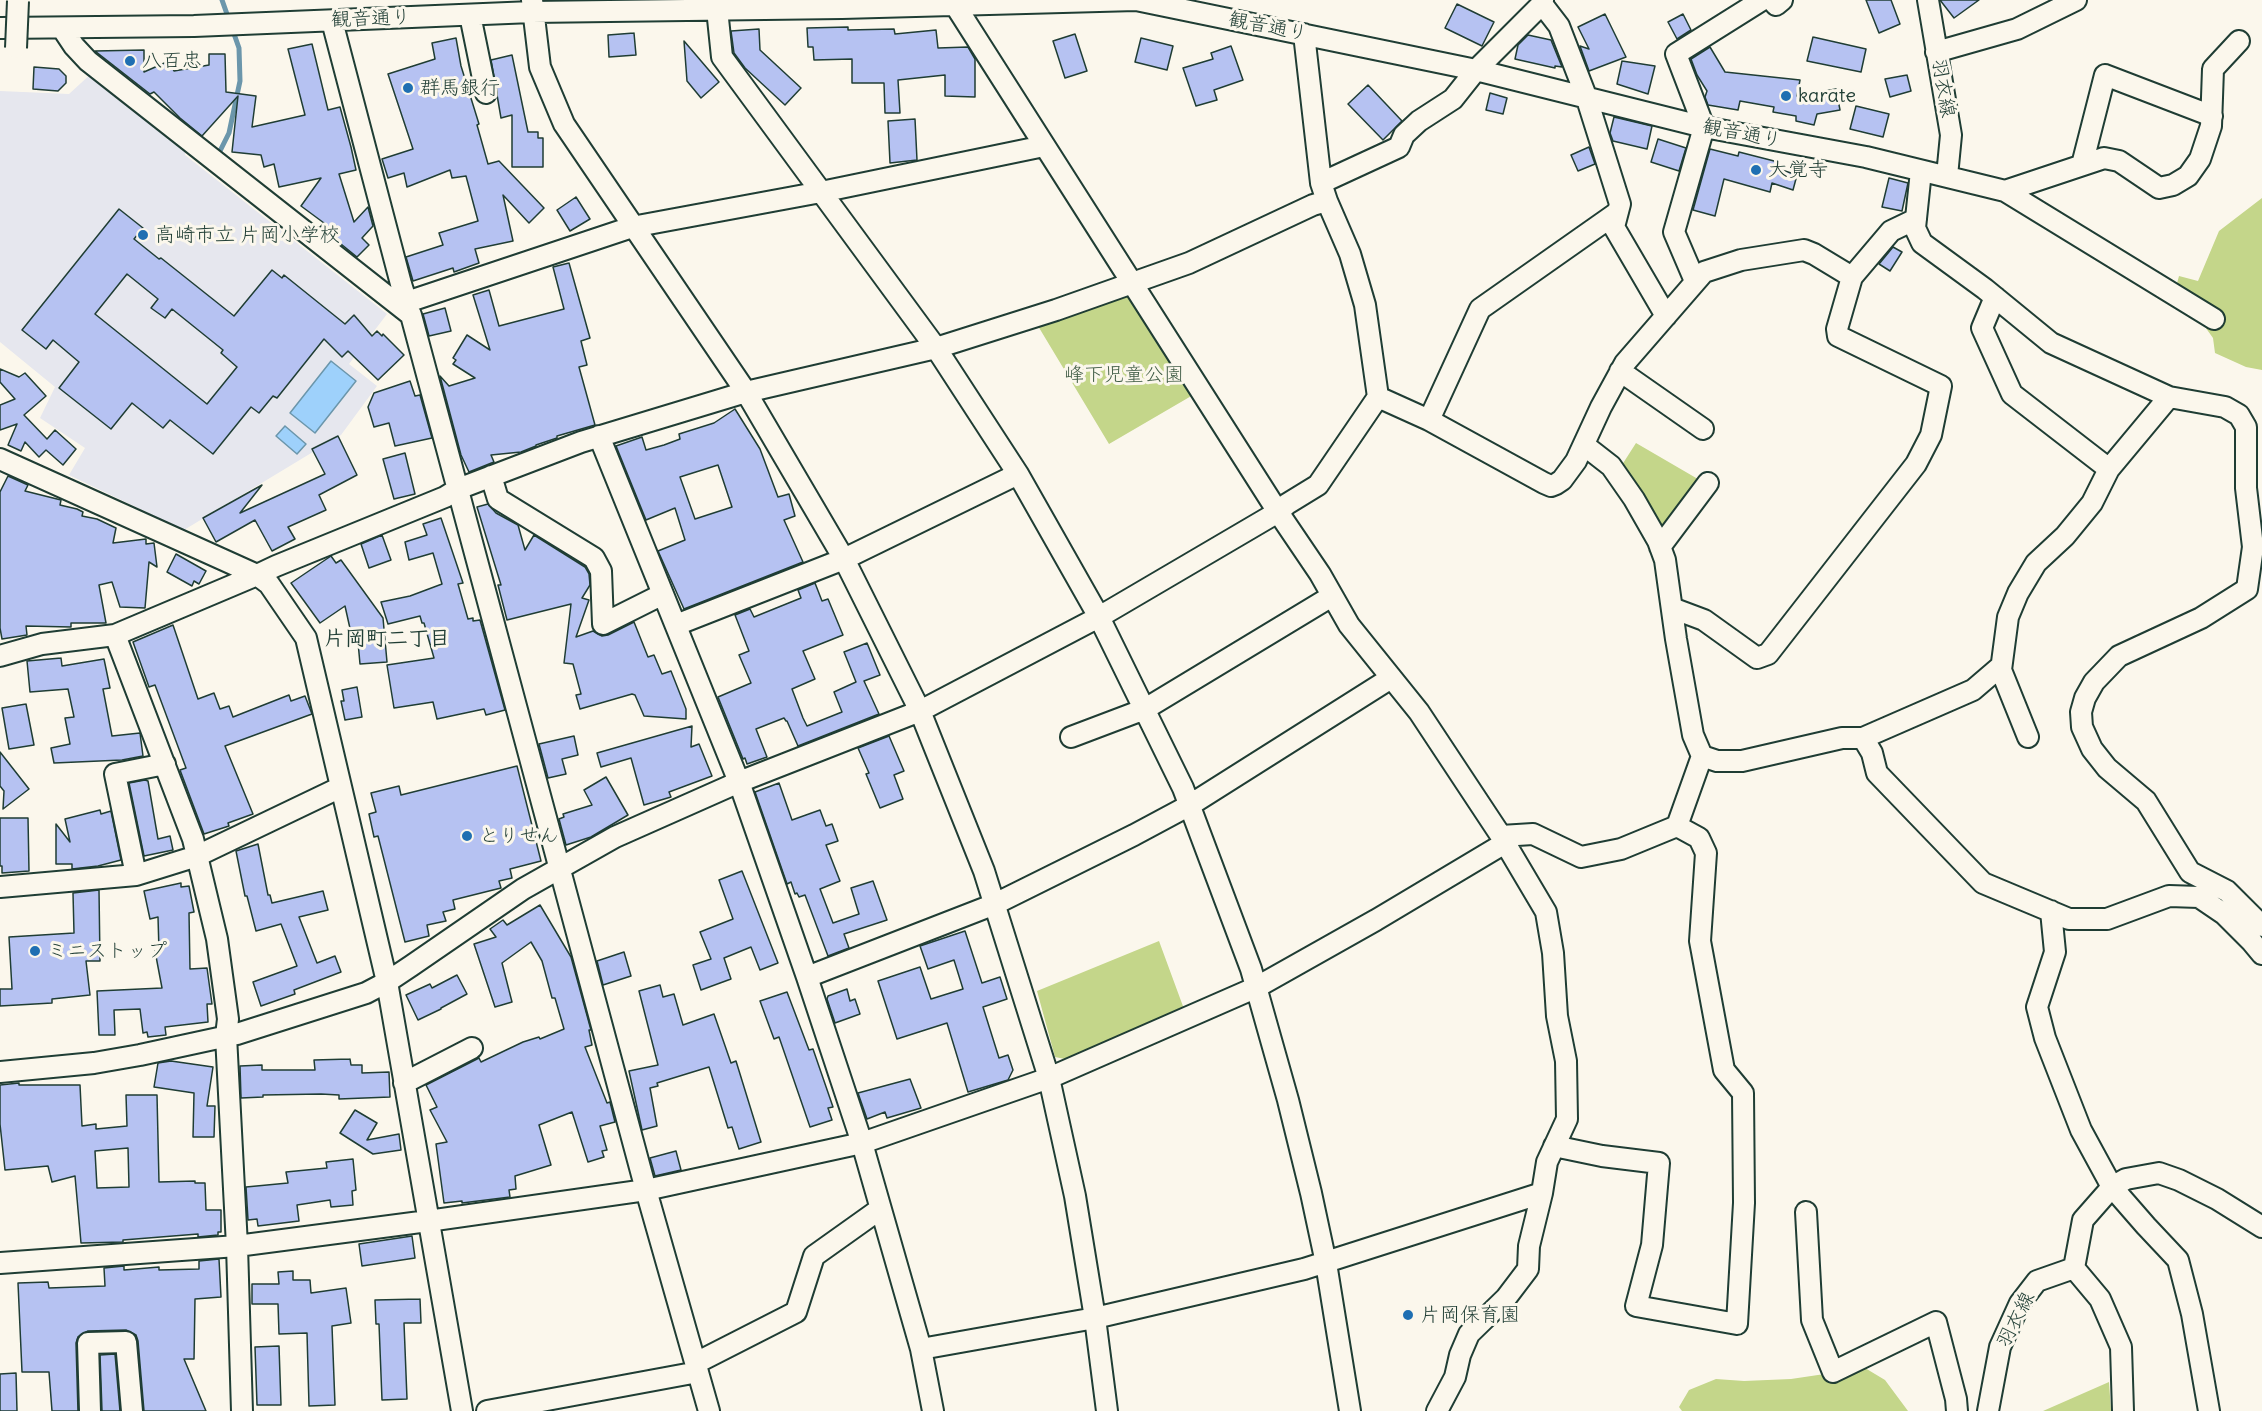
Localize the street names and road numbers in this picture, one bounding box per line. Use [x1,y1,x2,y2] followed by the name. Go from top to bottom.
[331,6,411,32] street label: 観音通り
[1226,8,1310,46] street label: 観音通り
[1926,56,1960,120] street label: 羽衣線
[1700,115,1784,153] street label: 観音通り
[1992,1288,2040,1352] street label: 羽衣線

